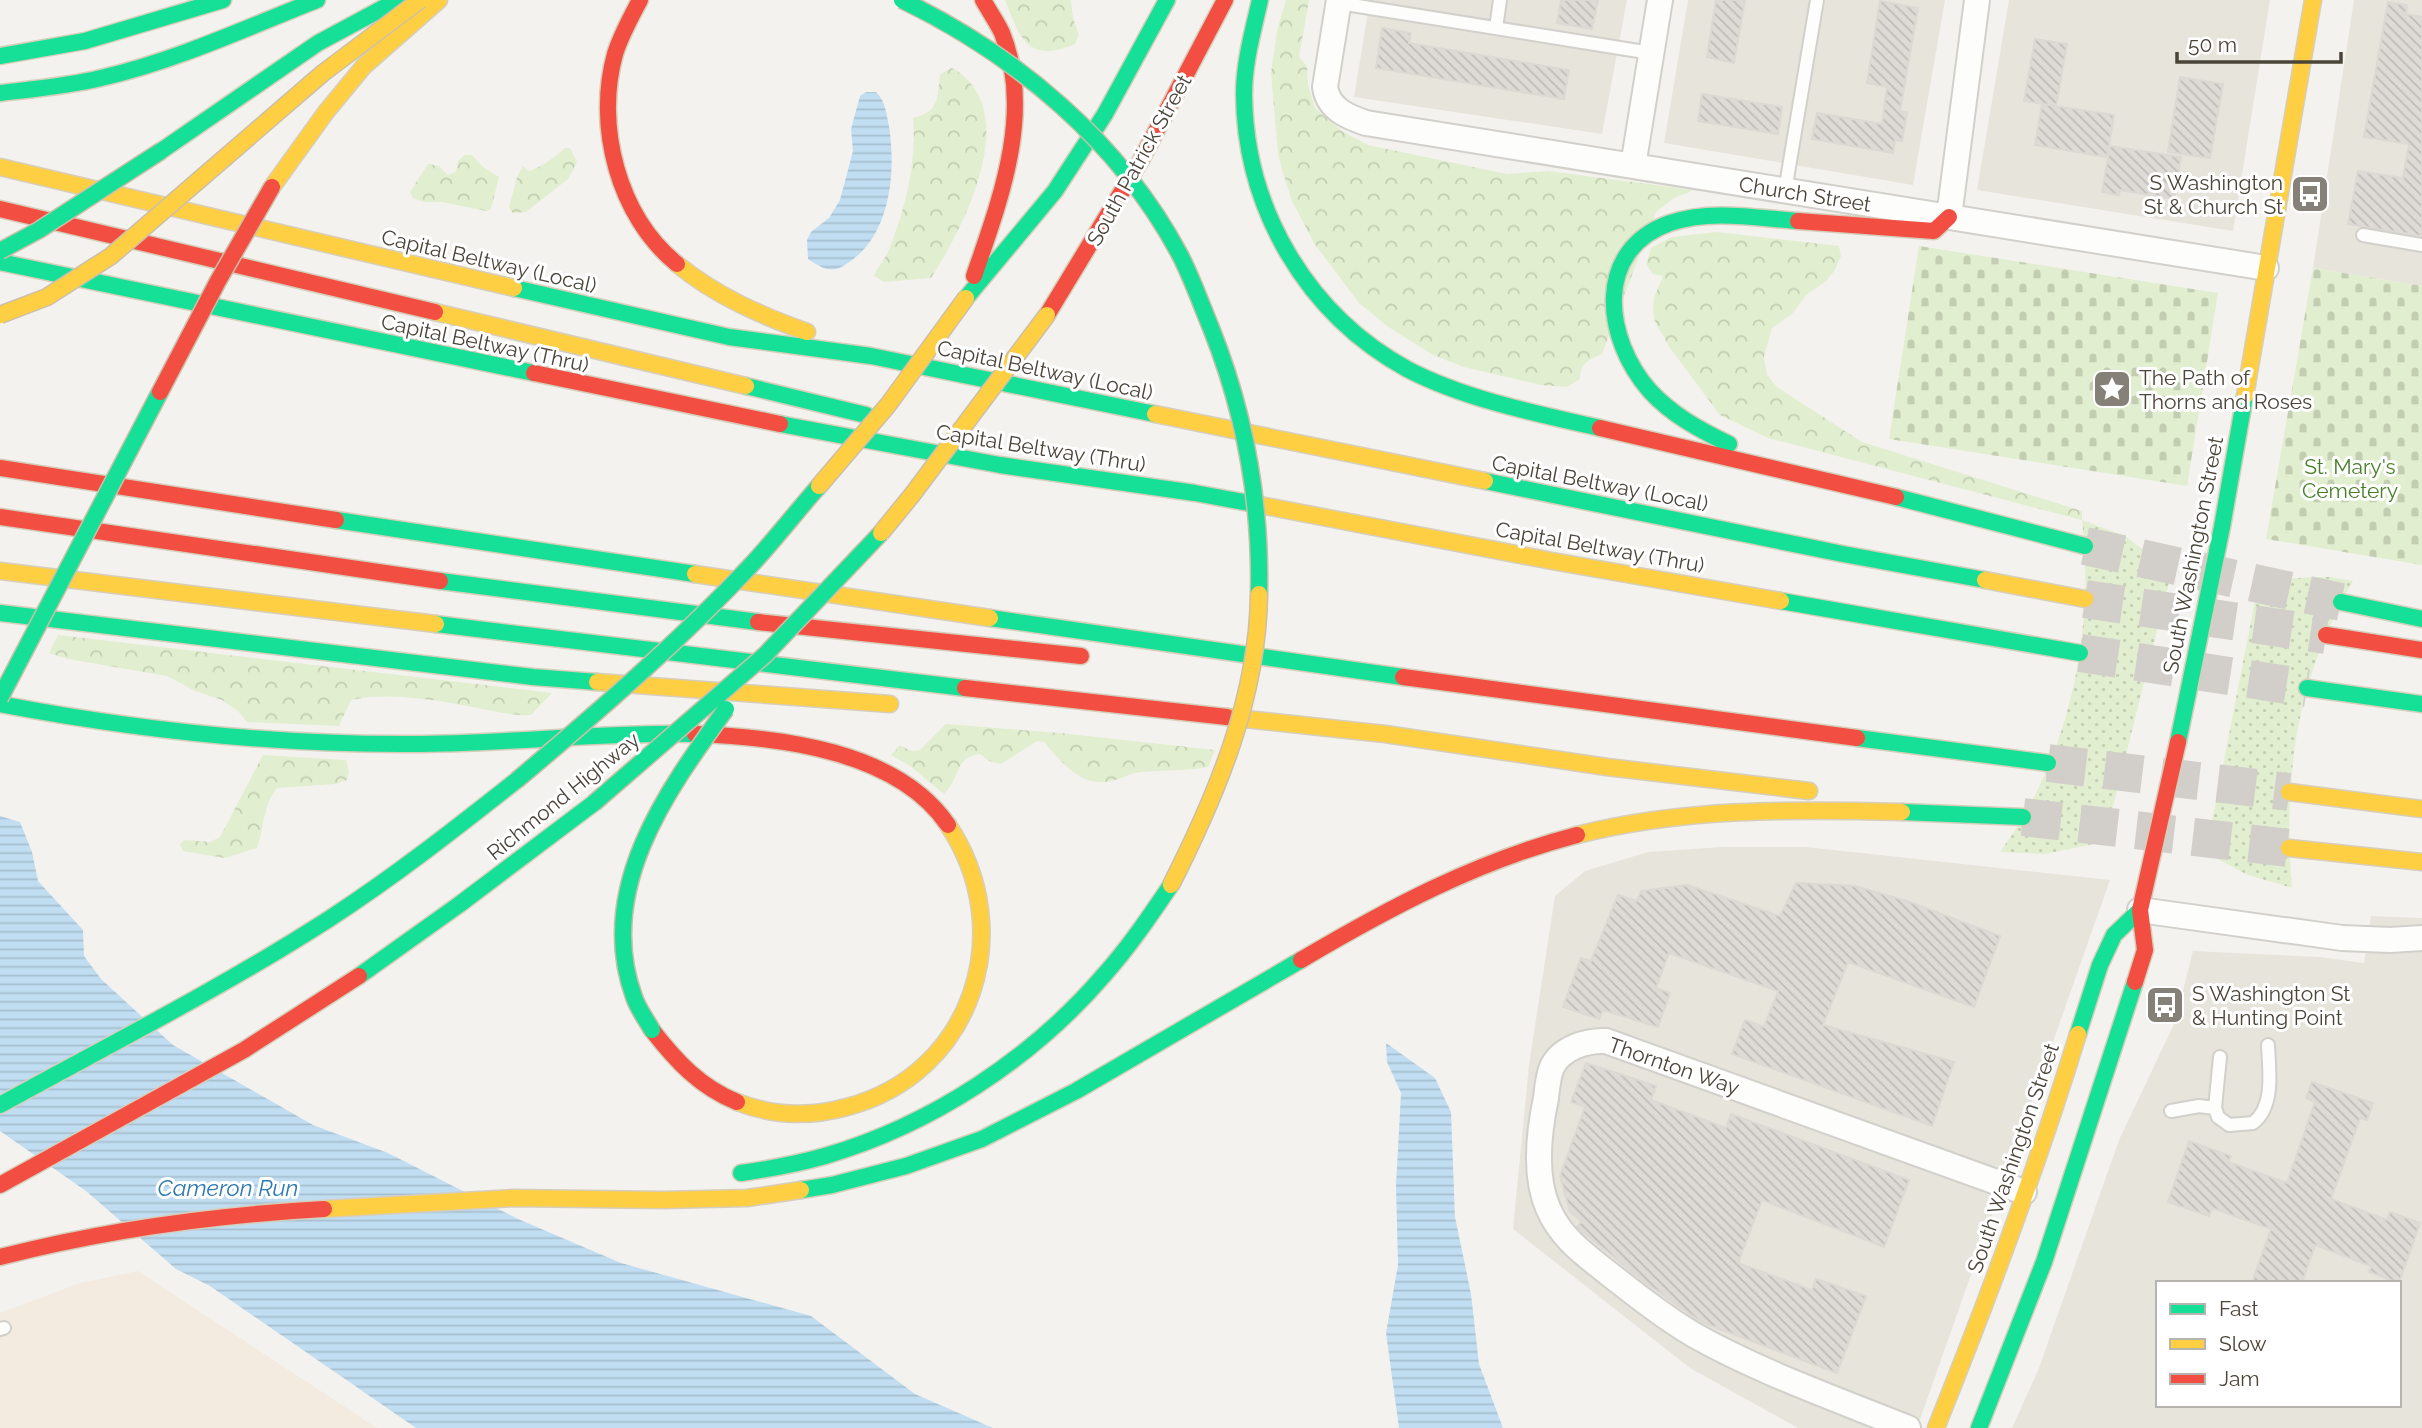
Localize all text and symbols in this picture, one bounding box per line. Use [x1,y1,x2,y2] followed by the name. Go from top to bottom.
[2177,21,2342,65] scale bar
[2188,32,2237,57] text: 50 m
[1082,70,1196,250] street label: South Patrick Street
[2144,170,2283,219] place label: S Washington St & Church St
[1737,171,1873,217] street label: Church Street
[2289,173,2331,215] bus stop icon: S Washington St & Church St
[379,224,599,298] street label: Capital Beltway (Local)
[379,309,591,377] street label: Capital Beltway (Thru)
[935,335,1155,405] street label: Capital Beltway (Local)
[2139,365,2312,414] place label: The Path of Thorns and Roses
[2091,368,2133,410] place icon: The Path of Thorns and Roses
[935,419,1147,477] street label: Capital Beltway (Thru)
[2158,434,2228,676] street label: South Washington Street
[1490,450,1710,516] street label: Capital Beltway (Local)
[2302,454,2398,503] park label: St. Mary's Cemetery
[1494,516,1706,578] street label: Capital Beltway (Thru)
[482,727,644,865] street label: Richmond Highway
[2192,981,2350,1030] place label: S Washington St & Hunting Point
[2144,984,2186,1026] bus stop icon: S Washington St & Hunting Point
[1605,1032,1743,1100] street label: Thornton Way
[1962,1040,2064,1276] street label: South Washington Street
[158,1174,298,1201] water label: Cameron Run
[2156,1281,2401,1407] legend
[2219,1296,2259,1321] text: Fast
[2219,1331,2267,1356] text: Slow
[2219,1366,2260,1391] text: Jam

